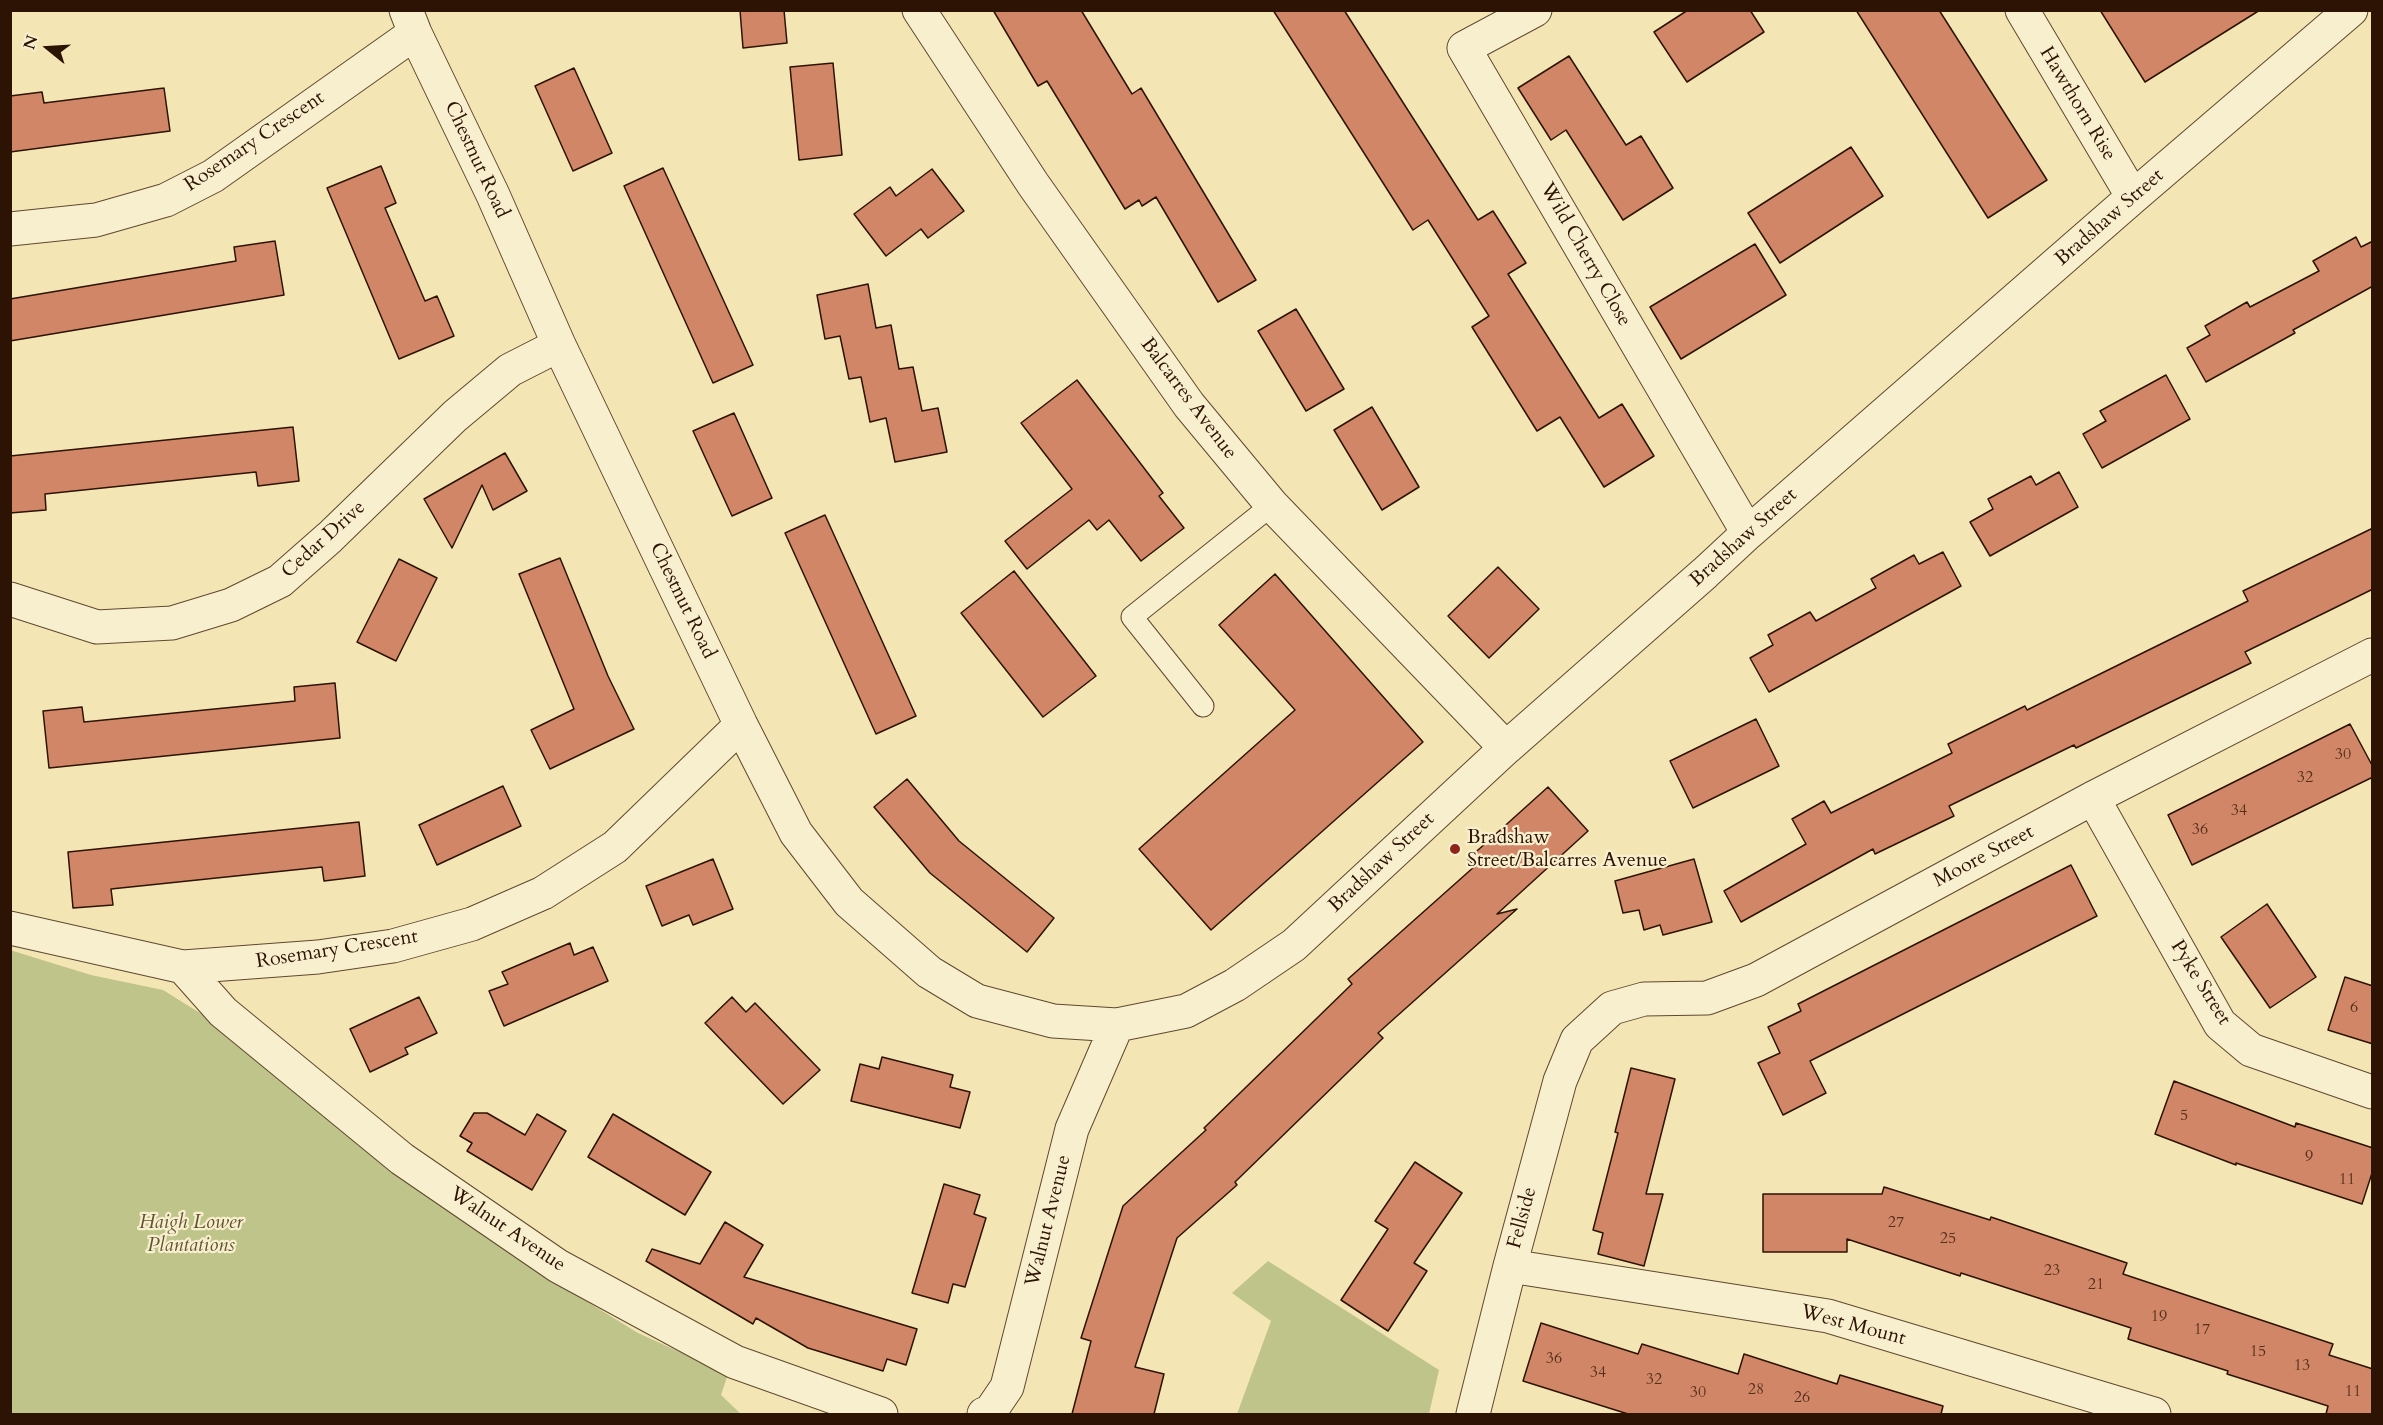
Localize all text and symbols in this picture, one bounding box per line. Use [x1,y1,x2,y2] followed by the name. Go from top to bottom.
[18,18,78,78] north arrow
[18,32,43,52] text: N
[2034,43,2120,165] street label: Hawthorn Rise
[181,86,329,198] street label: Rosemary Crescent
[438,98,514,222] street label: Chestnut Road
[2051,164,2169,272] street label: Bradshaw Street
[1534,179,1636,331] street label: Wild Cherry Close
[1135,334,1241,464] street label: Balcarres Avenue
[1685,484,1803,592] street label: Bradshaw Street
[277,496,371,584] street label: Cedar Drive
[644,539,720,663] street label: Chestnut Road
[2335,745,2351,765] house number: 30
[2297,768,2313,788] house number: 32
[2231,801,2247,821] house number: 34
[1324,808,1440,918] street label: Bradshaw Street
[2192,820,2208,840] house number: 36
[1930,821,2038,893] street label: Moore Street
[1467,826,1667,873] place label: Bradshaw Street/Balcarres Avenue
[1448,842,1462,856] marker: Bradshaw Street/Balcarres Avenue
[254,925,420,975] street label: Rosemary Crescent
[2164,936,2236,1030] street label: Pyke Street
[2350,998,2358,1018] house number: 6
[2180,1106,2188,1126] house number: 5
[2305,1147,2313,1167] house number: 9
[1021,1153,1077,1289] street label: Walnut Avenue
[2339,1170,2355,1190] house number: 11
[444,1182,570,1278] street label: Walnut Avenue
[1503,1185,1543,1251] street label: Fellside
[139,1211,243,1258] park label: Haigh Lower Plantations
[1888,1213,1904,1233] house number: 27
[1940,1229,1956,1249] house number: 25
[2044,1261,2060,1281] house number: 23
[2088,1275,2104,1295] house number: 21
[1798,1300,1908,1352] street label: West Mount
[2151,1307,2167,1327] house number: 19
[2194,1320,2210,1340] house number: 17
[2250,1342,2266,1362] house number: 15
[1546,1349,1562,1369] house number: 36
[2294,1356,2310,1376] house number: 13
[1590,1363,1606,1383] house number: 34
[1646,1370,1662,1390] house number: 32
[1748,1380,1764,1400] house number: 28
[2345,1382,2361,1402] house number: 11
[1690,1383,1706,1403] house number: 30
[1794,1388,1810,1408] house number: 26

